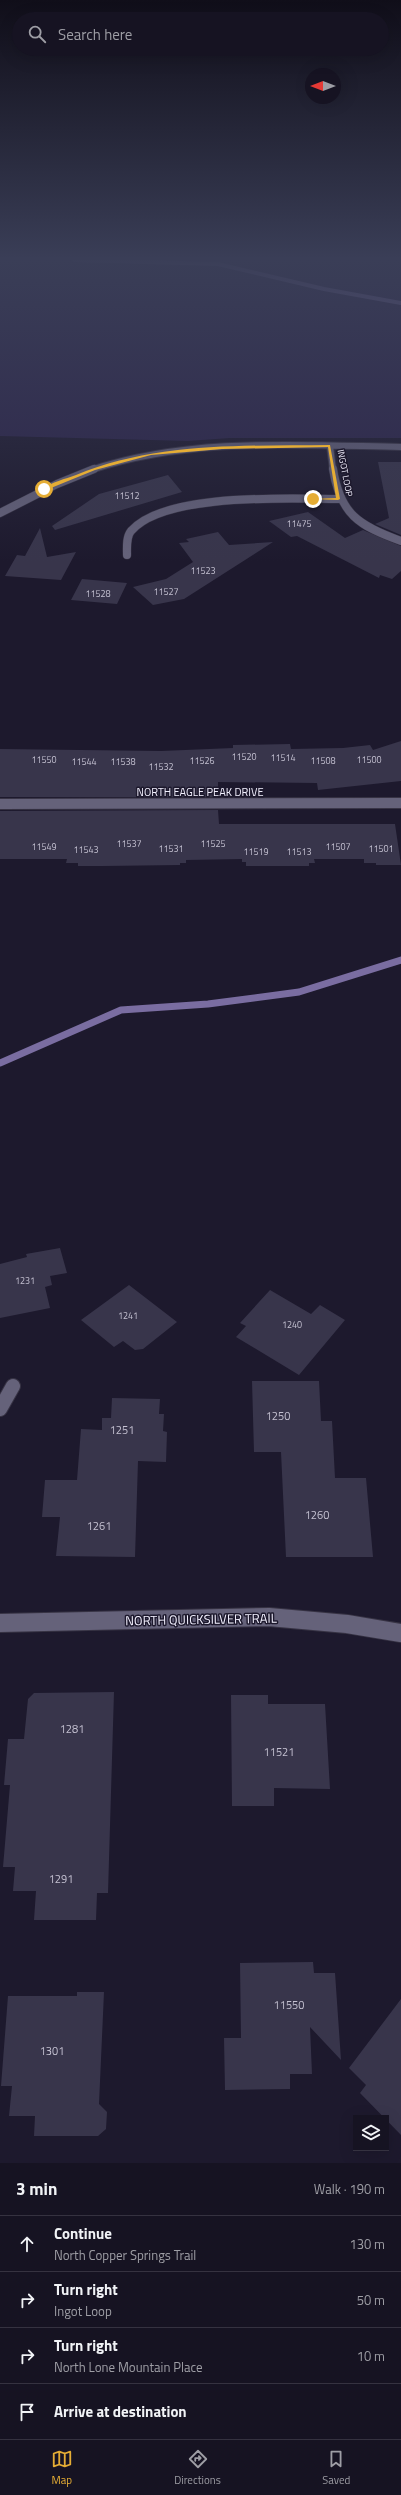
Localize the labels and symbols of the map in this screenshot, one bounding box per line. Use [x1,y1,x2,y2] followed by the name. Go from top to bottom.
[305,68,341,104] north arrow
[335,448,357,498] street label: INGOT LOOP
[35,480,53,498] route start
[114,489,140,502] house number: 11512
[304,490,322,508] route end
[286,517,312,530] house number: 11475
[190,564,216,577] house number: 11523
[153,585,179,598] house number: 11527
[85,587,111,600] house number: 11528
[231,750,257,763] house number: 11520
[270,751,296,764] house number: 11514
[31,753,57,766] house number: 11550
[356,753,382,766] house number: 11500
[189,754,215,767] house number: 11526
[310,754,336,767] house number: 11508
[71,755,97,768] house number: 11544
[110,755,136,768] house number: 11538
[148,760,174,773] house number: 11532
[137,784,263,800] street label: NORTH EAGLE PEAK DRIVE
[116,837,142,850] house number: 11537
[200,837,226,850] house number: 11525
[31,840,57,853] house number: 11549
[325,840,351,853] house number: 11507
[158,842,184,855] house number: 11531
[368,842,394,855] house number: 11501
[73,843,99,856] house number: 11543
[243,845,269,858] house number: 11519
[286,845,312,858] house number: 11513
[15,1274,35,1287] house number: 1231
[118,1309,138,1322] house number: 1241
[282,1318,302,1331] house number: 1240
[266,1408,290,1424] house number: 1250
[110,1422,134,1438] house number: 1251
[305,1507,329,1523] house number: 1260
[87,1518,111,1534] house number: 1261
[125,1608,278,1630] street label: NORTH QUICKSILVER TRAIL
[60,1721,84,1737] house number: 1281
[264,1744,294,1760] house number: 11521
[49,1871,73,1887] house number: 1291
[274,1997,304,2013] house number: 11550
[40,2043,64,2059] house number: 1301

